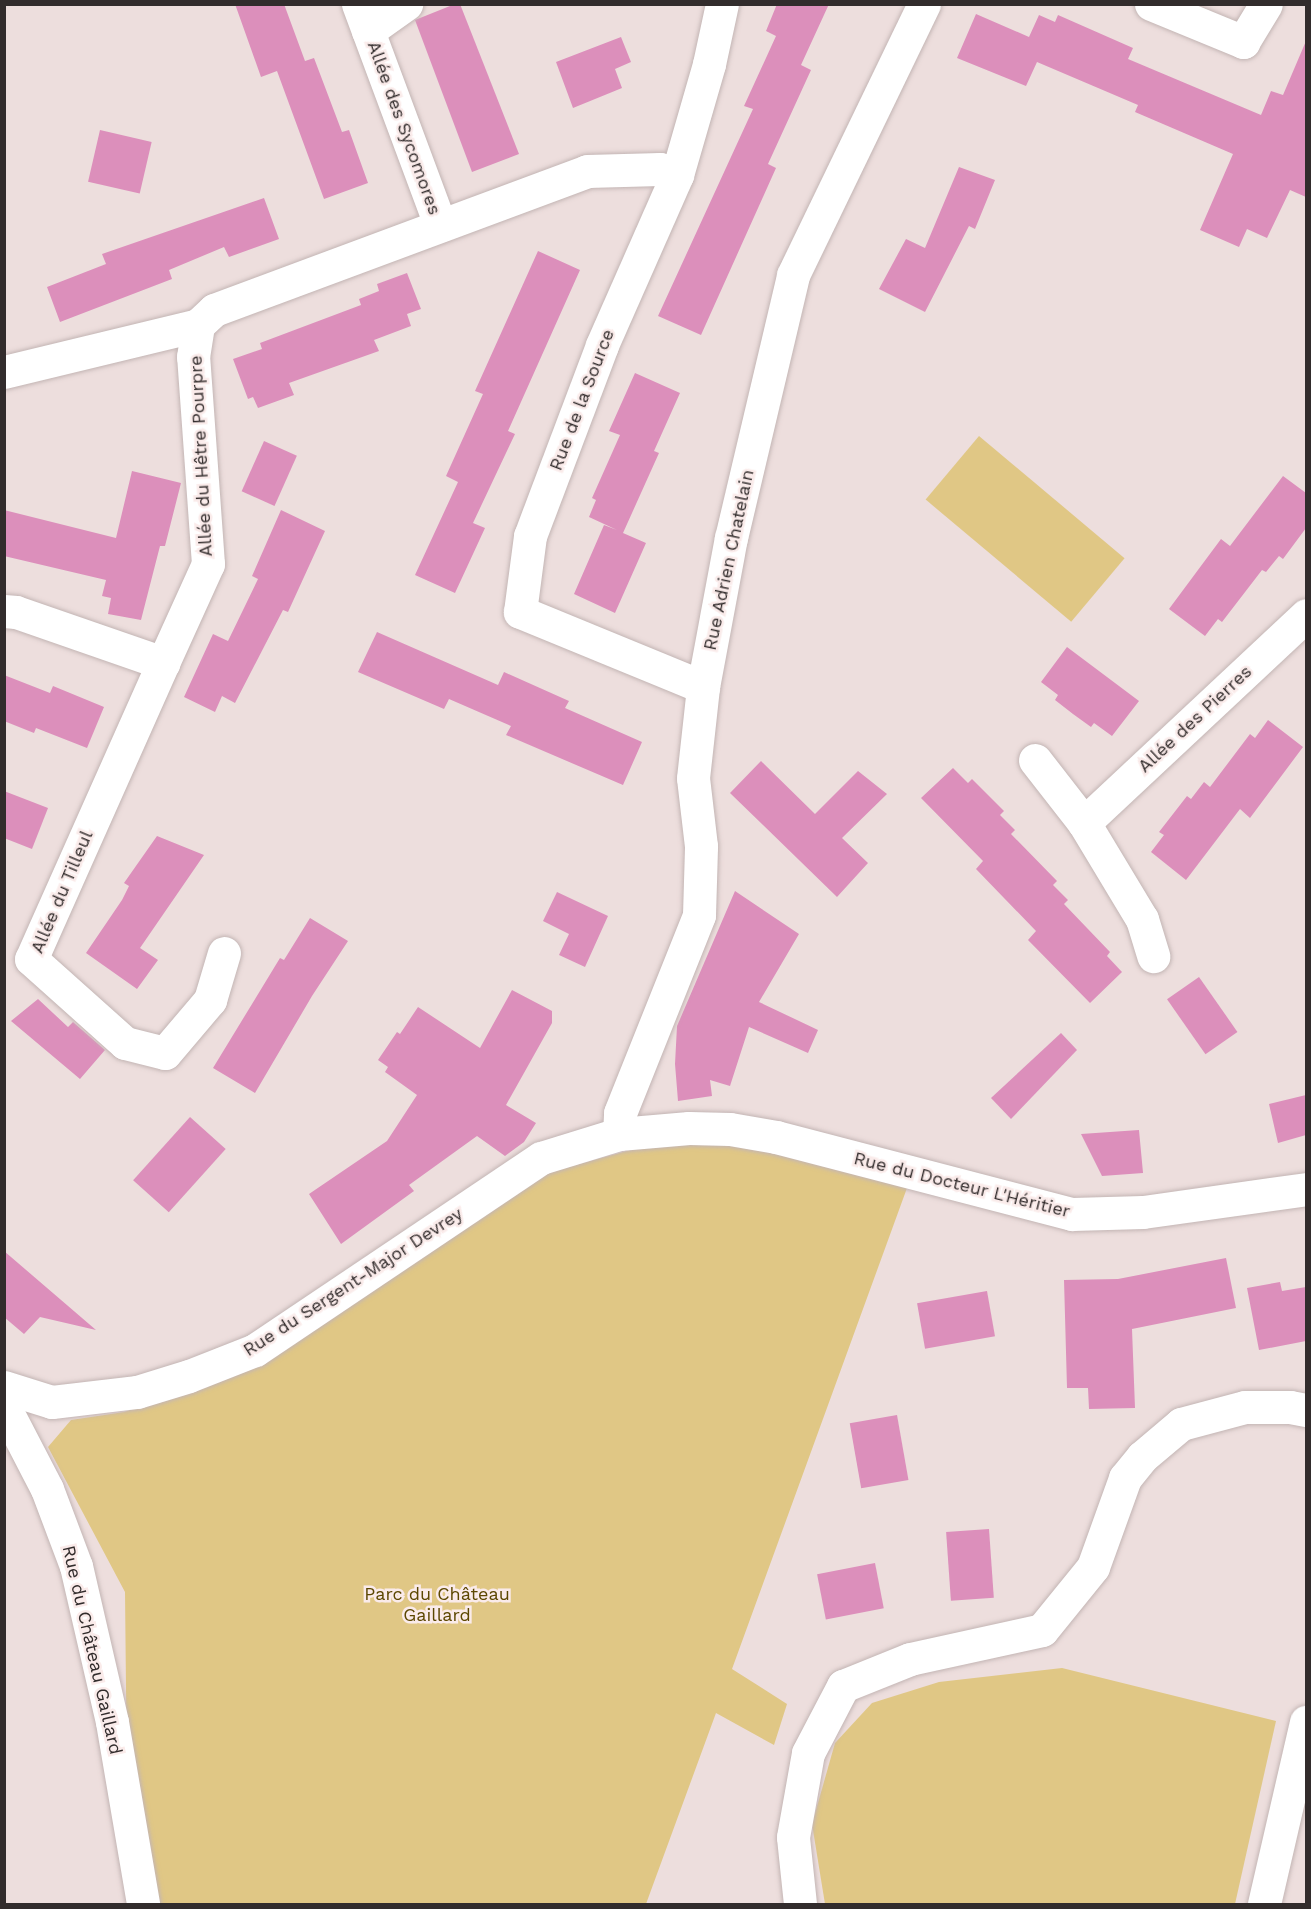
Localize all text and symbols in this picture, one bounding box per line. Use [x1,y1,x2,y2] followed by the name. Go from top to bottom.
[363,38,445,218] street label: Allée des Sycomores
[545,326,619,474] street label: Rue de la Source
[185,355,217,557] street label: Allée du Hêtre Pourpre
[699,467,759,653] street label: Rue Adrien Chatelain
[1134,661,1256,777] street label: Allée des Pierres
[26,827,98,957] street label: Allée du Tilleul
[851,1148,1073,1222] street label: Rue du Docteur L'Héritier
[239,1203,467,1361] street label: Rue du Sergent-Major Devrey
[57,1543,127,1757] street label: Rue du Château Gaillard
[364,1584,510,1626] park label: Parc du Château Gaillard

